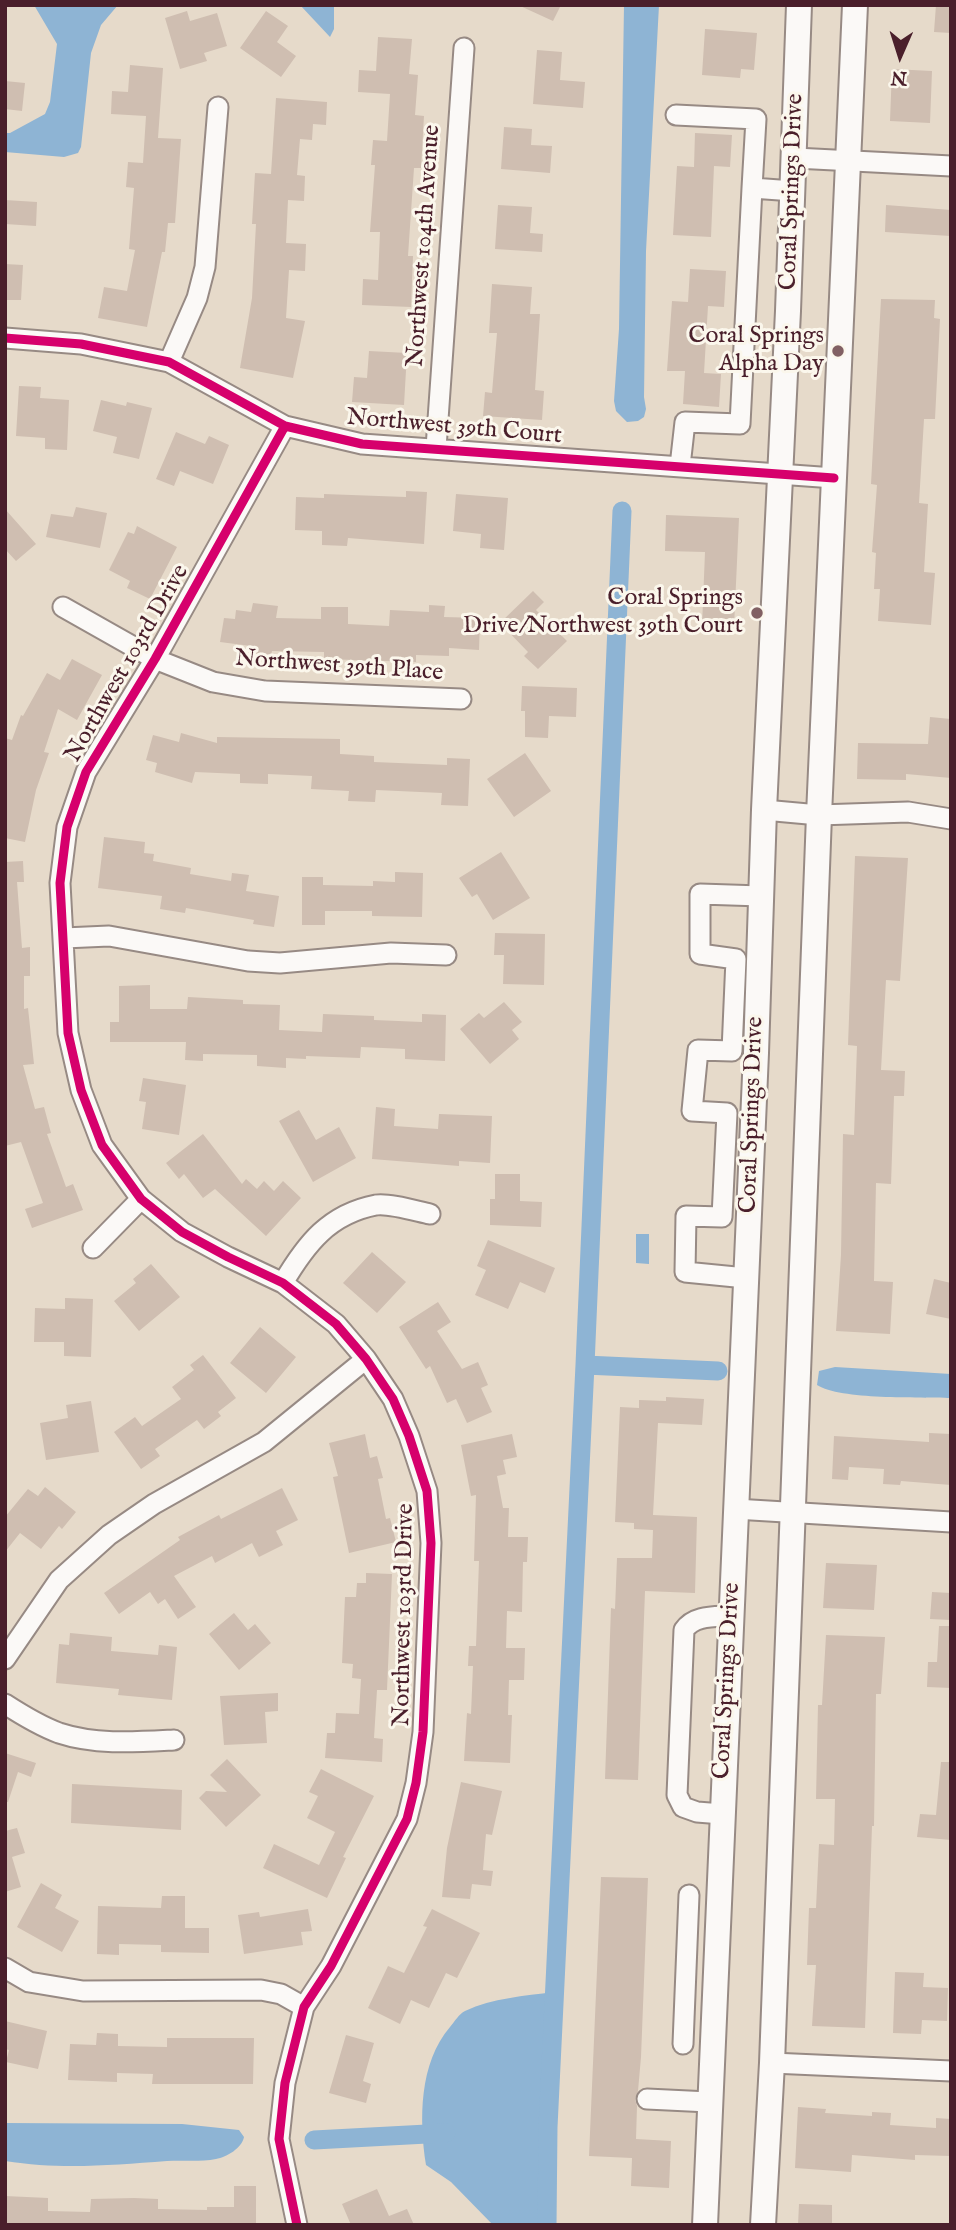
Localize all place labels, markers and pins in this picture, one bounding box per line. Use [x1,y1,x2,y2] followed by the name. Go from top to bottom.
[688,323,824,379] place label: Coral Springs Alpha Day
[830,343,846,359] marker: Coral Springs Alpha Day
[463,585,743,641] place label: Coral Springs Drive/Northwest 39th Court
[749,605,765,621] marker: Coral Springs Drive/Northwest 39th Court

